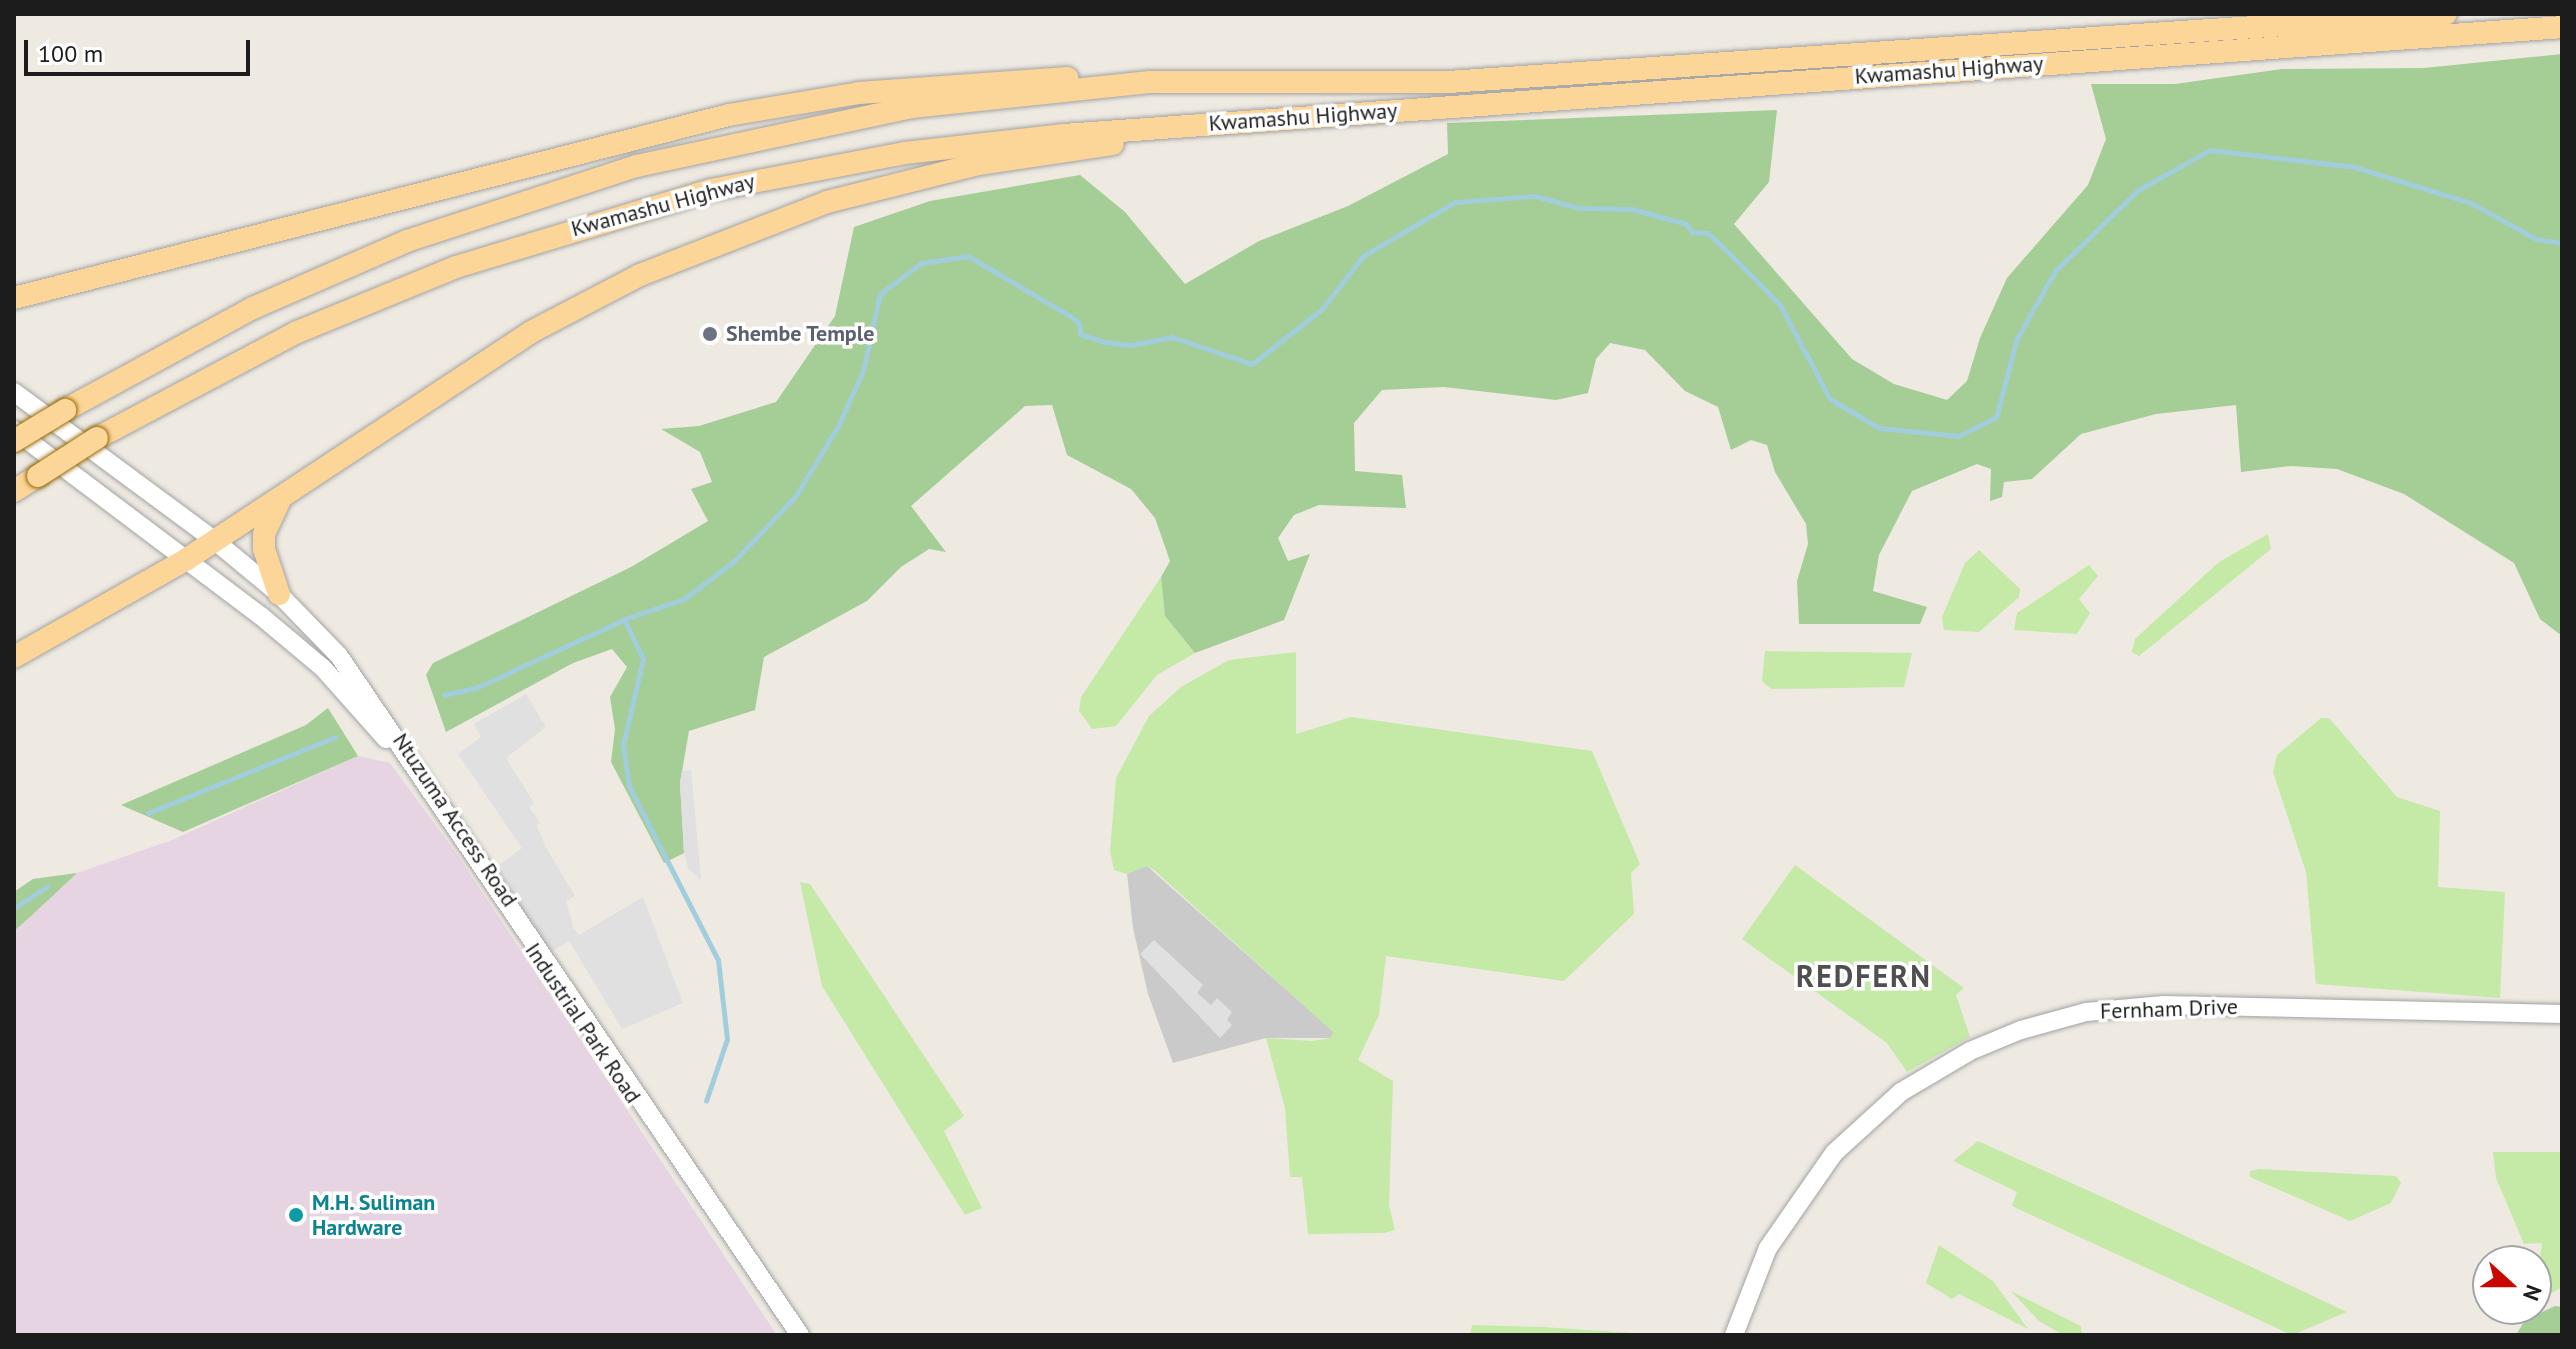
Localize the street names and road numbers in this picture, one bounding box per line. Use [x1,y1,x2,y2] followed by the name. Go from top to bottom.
[1854,50,2044,90] street label: Kwamashu Highway
[1208,97,1398,137] street label: Kwamashu Highway
[568,168,758,242] street label: Kwamashu Highway
[387,728,523,912] street label: Ntuzuma Access Road
[519,938,647,1108] street label: Industrial Park Road
[2100,993,2238,1025] street label: Fernham Drive

